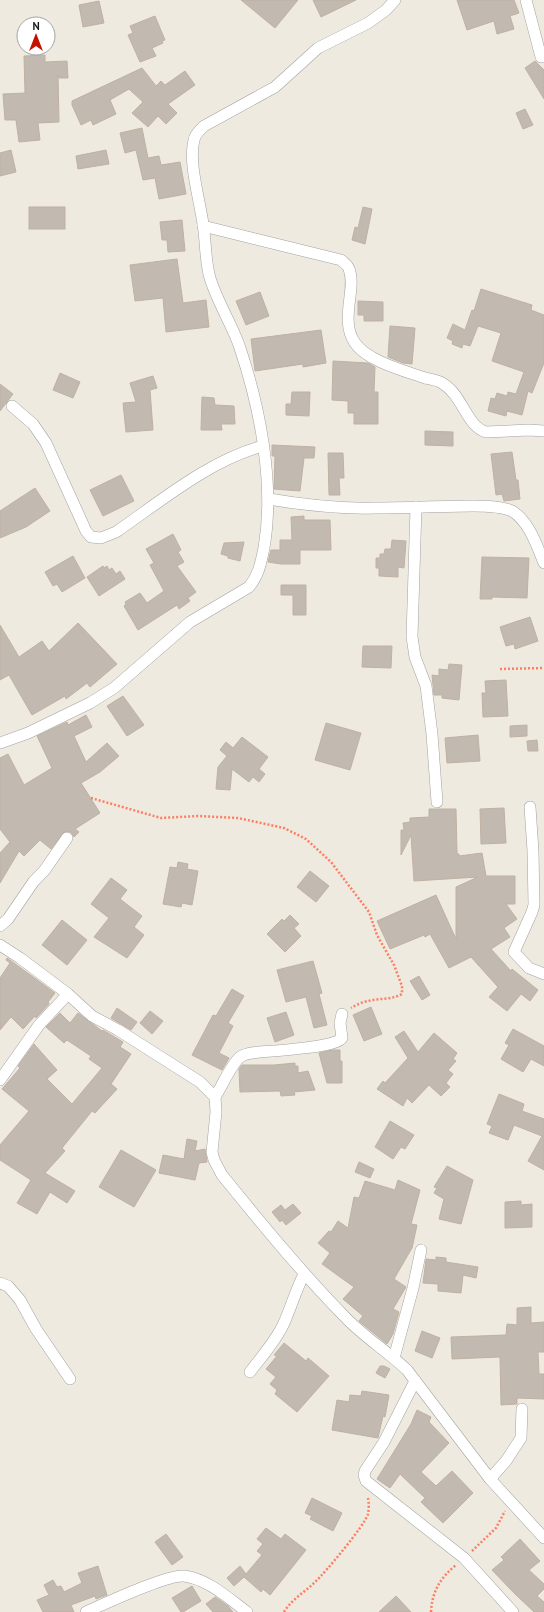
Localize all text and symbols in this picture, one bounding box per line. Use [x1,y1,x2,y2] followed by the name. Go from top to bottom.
[16,16,56,56] north arrow
[32,19,40,33] text: N

